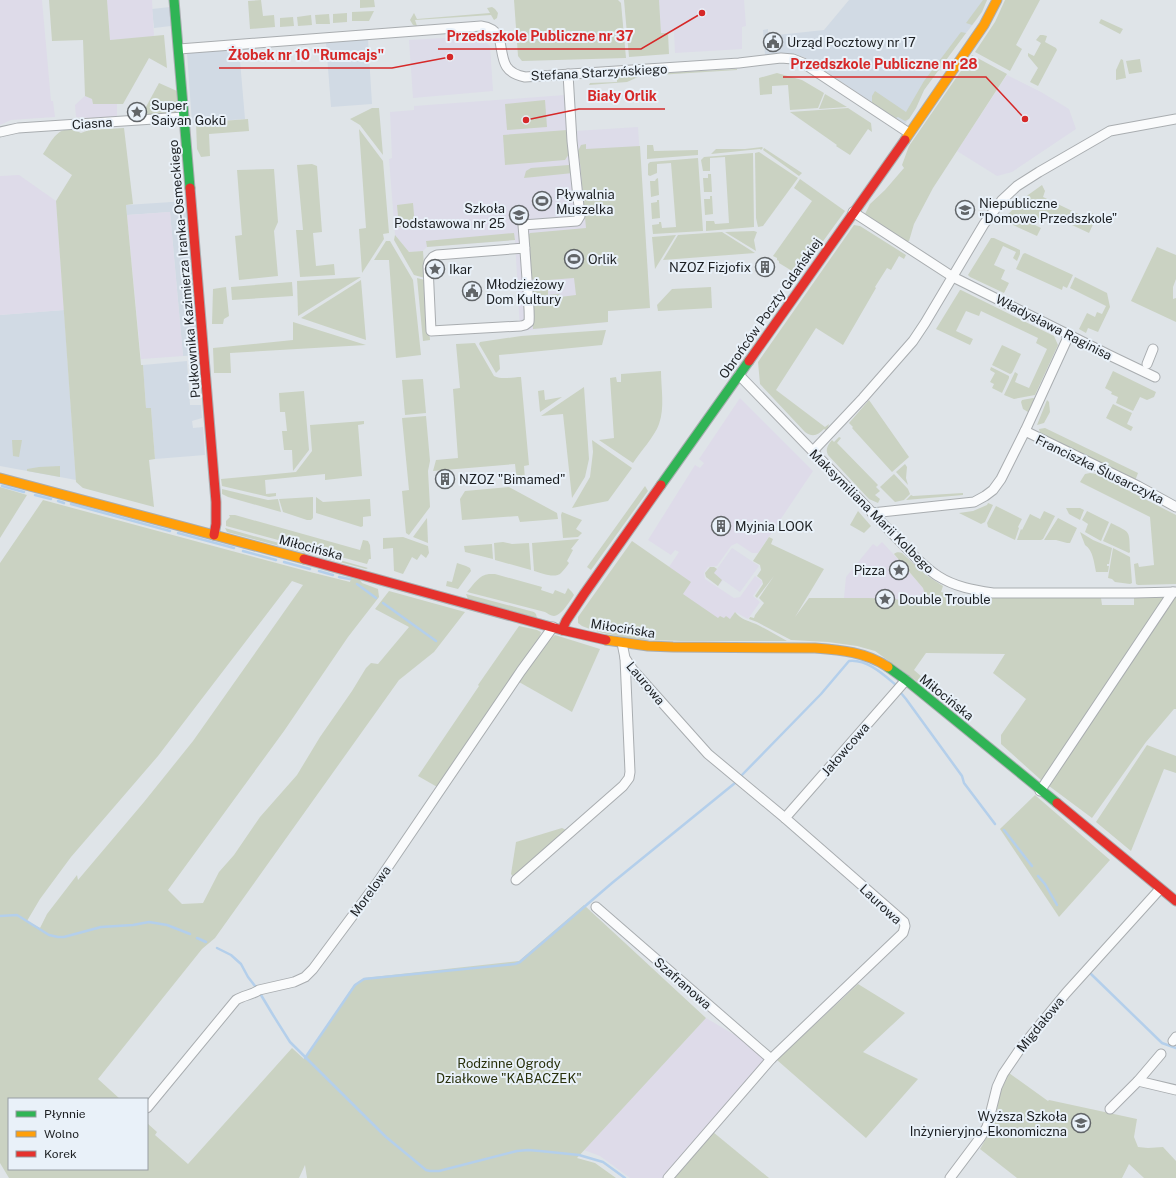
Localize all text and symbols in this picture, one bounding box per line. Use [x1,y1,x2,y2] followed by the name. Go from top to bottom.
[438,23,641,49] callout: Przedszkole Publiczne nr 37
[446,28,634,44] text: Przedszkole Publiczne nr 37
[762,31,784,53] public building icon: Urząd Pocztowy nr 17
[787,35,916,50] place label: Urząd Pocztowy nr 17
[219,42,392,68] callout: Żłobek nr 10 "Rumcajs"
[228,46,384,63] text: Żłobek nr 10 "Rumcajs"
[783,51,986,77] callout: Przedszkole Publiczne nr 28
[790,56,978,72] text: Przedszkole Publiczne nr 28
[530,61,668,84] street label: Stefana Starzyńskiego
[579,83,665,109] callout: Biały Orlik
[587,88,657,104] text: Biały Orlik
[151,98,226,128] place label: Super Saiyan Gokū
[126,101,148,123] place icon: Super Saiyan Gokū
[71,115,113,132] street label: Ciasna
[166,139,203,399] street label: Pułkownika Kazimierza Iranka-Osmeckiego
[556,187,615,217] place label: Pływalnia Muszelka
[531,190,553,212] sports icon: Pływalnia Muszelka
[979,196,1117,226] place label: Niepubliczne "Domowe Przedszkole"
[954,199,976,221] school or university icon: Niepubliczne "Domowe Przedszkole"
[394,201,505,231] place label: Szkoła Podstawowa nr 25
[508,204,530,226] school or university icon: Szkoła Podstawowa nr 25
[716,235,825,381] street label: Obrońców Poczty Gdańskiej
[563,248,585,270] sports icon: Orlik
[588,252,617,267] place label: Orlik
[754,256,776,278] building icon: NZOZ Fizjofix
[424,258,446,280] place icon: Ikar
[669,260,751,275] place label: NZOZ Fizjofix
[449,262,472,277] place label: Ikar
[486,277,564,307] place label: Młodzieżowy Dom Kultury
[461,280,483,302] public building icon: Młodzieżowy Dom Kultury
[993,292,1114,363] street label: Władysława Raginisa
[1033,431,1167,507] street label: Franciszka Ślusarczyka
[806,446,937,577] street label: Maksymiliana Marii Kolbego
[434,468,456,490] building icon: NZOZ "Bimamed"
[459,472,566,487] place label: NZOZ "Bimamed"
[710,515,732,537] building icon: Myjnia LOOK
[735,519,813,534] place label: Myjnia LOOK
[278,532,344,563] street label: Miłocińska
[888,559,910,581] place icon: Pizza
[854,563,885,578] place label: Pizza
[874,588,896,610] place icon: Double Trouble
[899,592,991,607] place label: Double Trouble
[590,616,656,641] street label: Miłocińska
[623,659,668,708] street label: Laurowa
[917,671,977,724] street label: Miłocińska
[818,720,872,779] street label: Jałowcowa
[347,863,394,920] street label: Morelowa
[857,881,905,927] street label: Laurowa
[651,954,714,1012] street label: Szafranowa
[1014,994,1067,1055] street label: Migdałowa
[436,1056,582,1086] park label: Rodzinne Ogrody Działkowe "KABACZEK"
[8,1098,148,1170] legend
[44,1107,86,1121] text: Płynnie
[910,1109,1067,1139] place label: Wyższa Szkoła Inżynieryjno-Ekonomiczna
[1070,1112,1092,1134] school or university icon: Wyższa Szkoła Inżynieryjno-Ekonomiczna
[44,1127,79,1141] text: Wolno
[44,1147,77,1161] text: Korek

